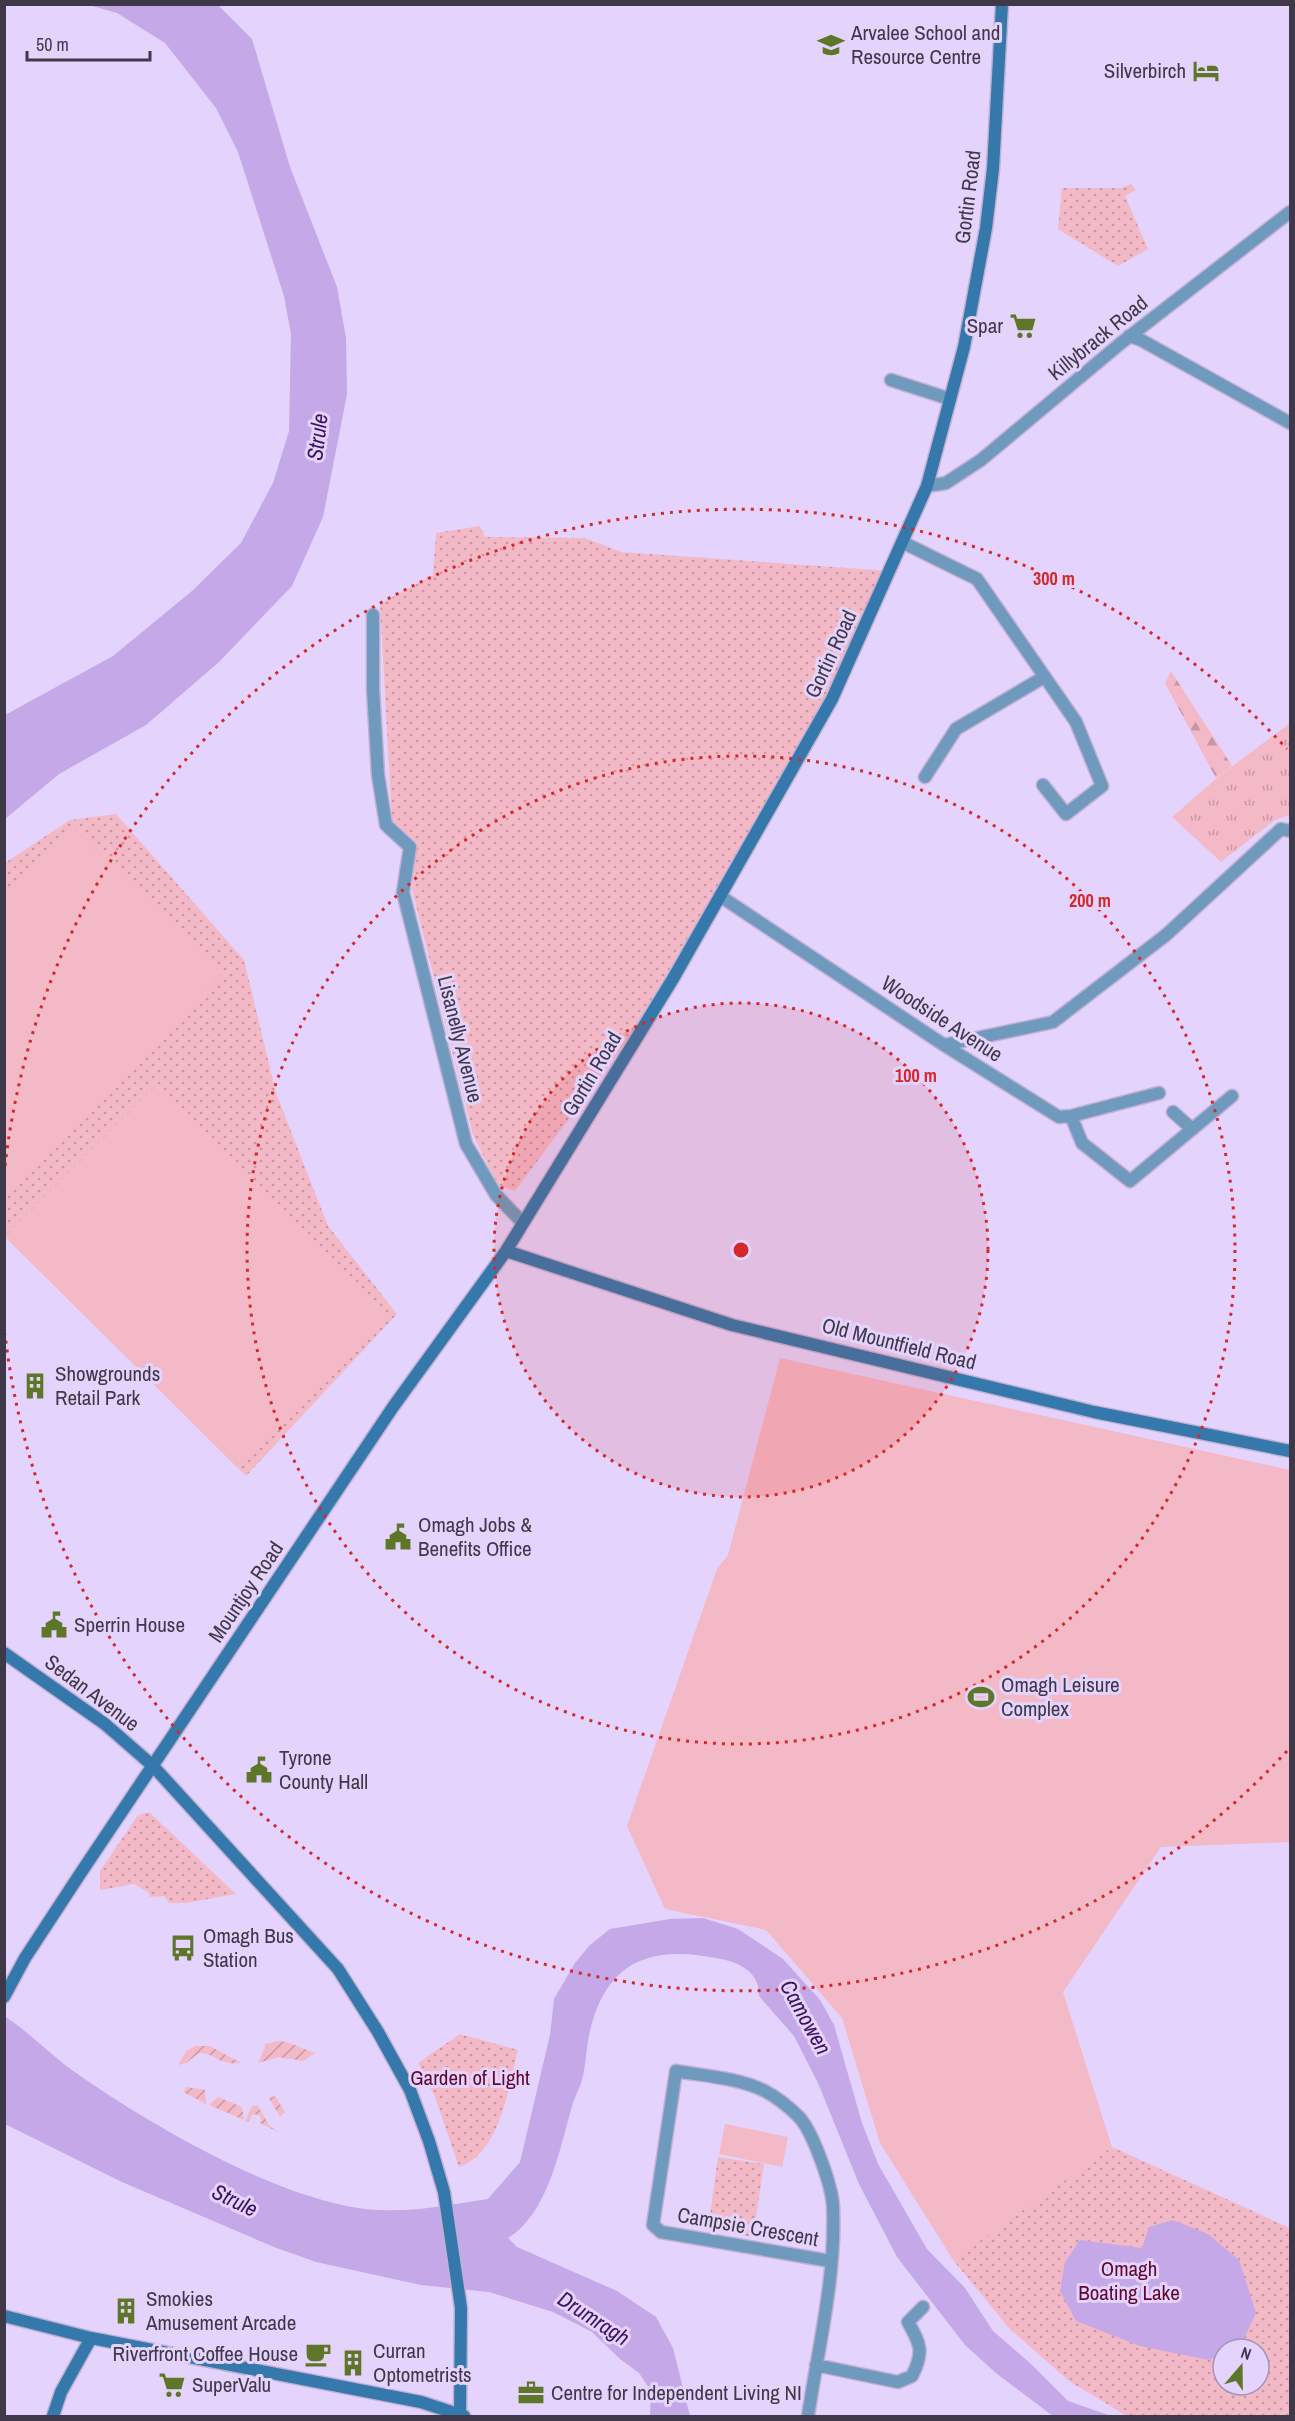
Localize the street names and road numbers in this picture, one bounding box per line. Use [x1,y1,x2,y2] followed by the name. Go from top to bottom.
[947,149,988,245] street label: Gortin Road
[1042,288,1154,387] street label: Killybrack Road
[798,605,864,702] street label: Gortin Road
[876,969,1009,1069] street label: Woodside Avenue
[431,972,490,1105] street label: Lisanelly Avenue
[555,1026,628,1121] street label: Gortin Road
[819,1310,979,1377] street label: Old Mountfield Road
[201,1536,290,1648] street label: Mountjoy Road
[39,1647,146,1738] street label: Sedan Avenue
[675,2200,821,2253] street label: Campsie Crescent

